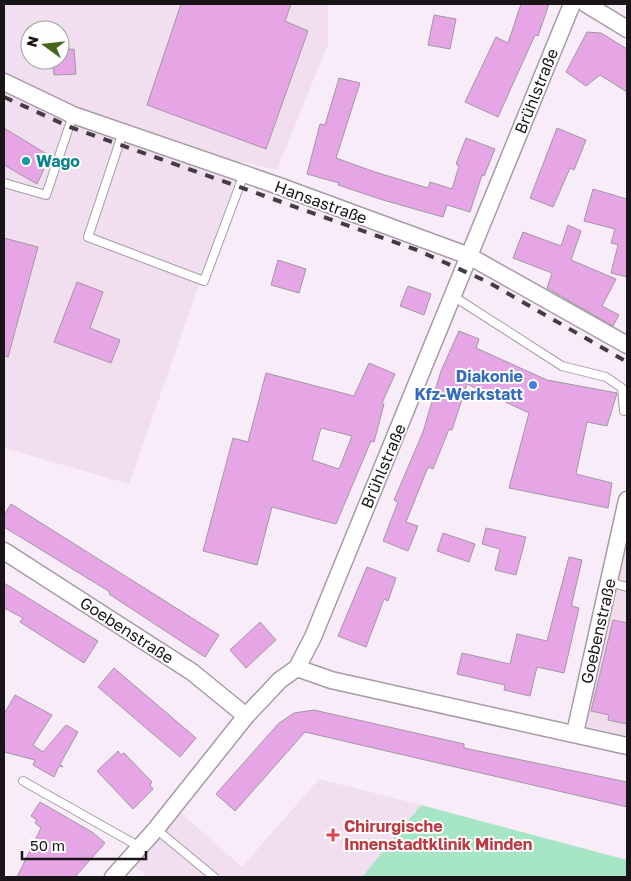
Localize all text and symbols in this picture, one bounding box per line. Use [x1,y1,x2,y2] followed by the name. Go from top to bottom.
[20,20,70,70] north arrow
[22,34,42,49] text: N
[510,45,562,137] street label: Brühlstraße
[36,151,80,171] place label: Wago
[20,155,32,167] marker: Wago
[272,176,370,228] street label: Hansastraße
[414,366,523,404] place label: Diakonie Kfz-Werkstatt
[527,379,539,391] marker: Diakonie Kfz-Werkstatt
[356,421,410,511] street label: Brühlstraße
[576,576,620,686] street label: Goebenstraße
[76,592,178,668] street label: Goebenstraße
[344,816,532,854] place label: Chirurgische Innenstadtklinik Minden
[22,828,146,860] scale bar
[326,828,340,842] marker: Chirurgische Innenstadtklinik Minden
[30,836,65,854] text: 50 m

